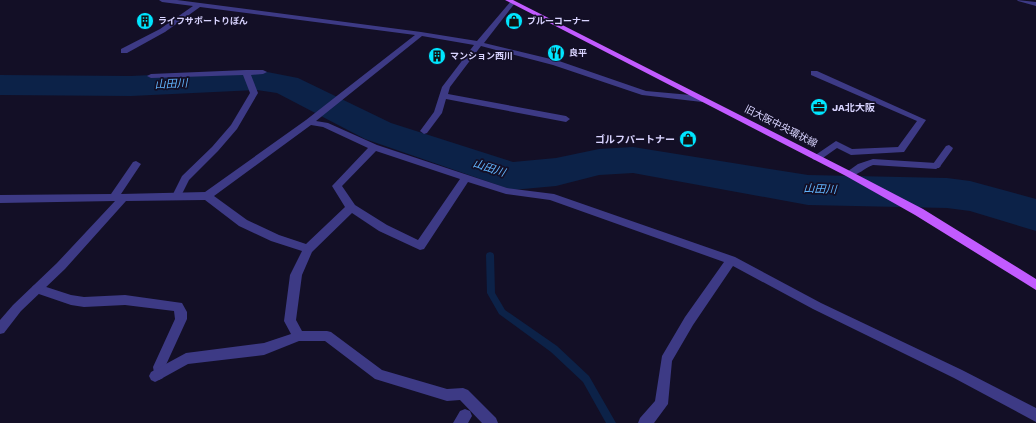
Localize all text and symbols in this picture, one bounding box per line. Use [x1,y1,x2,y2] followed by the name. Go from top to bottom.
[135,11,155,31] building icon: ライフサポートりぼん
[504,11,524,31] shop icon: ブルーコーナー
[158,16,248,26] place label: ライフサポートりぼん
[527,16,590,26] place label: ブルーコーナー
[546,43,566,63] restaurant icon: 良平
[427,46,447,66] building icon: マンション西川
[569,48,587,58] place label: 良平
[450,51,513,61] place label: マンション西川
[154,77,189,91] water label: 山田川
[809,97,829,117] office icon: JA北大阪
[832,102,876,113] place label: JA北大阪
[743,103,819,149] street label: 旧大阪中央環状線
[678,129,698,149] shop icon: ゴルフパートナー
[595,134,675,145] place label: ゴルフパートナー
[471,157,508,180] water label: 山田川
[803,182,838,196] water label: 山田川

